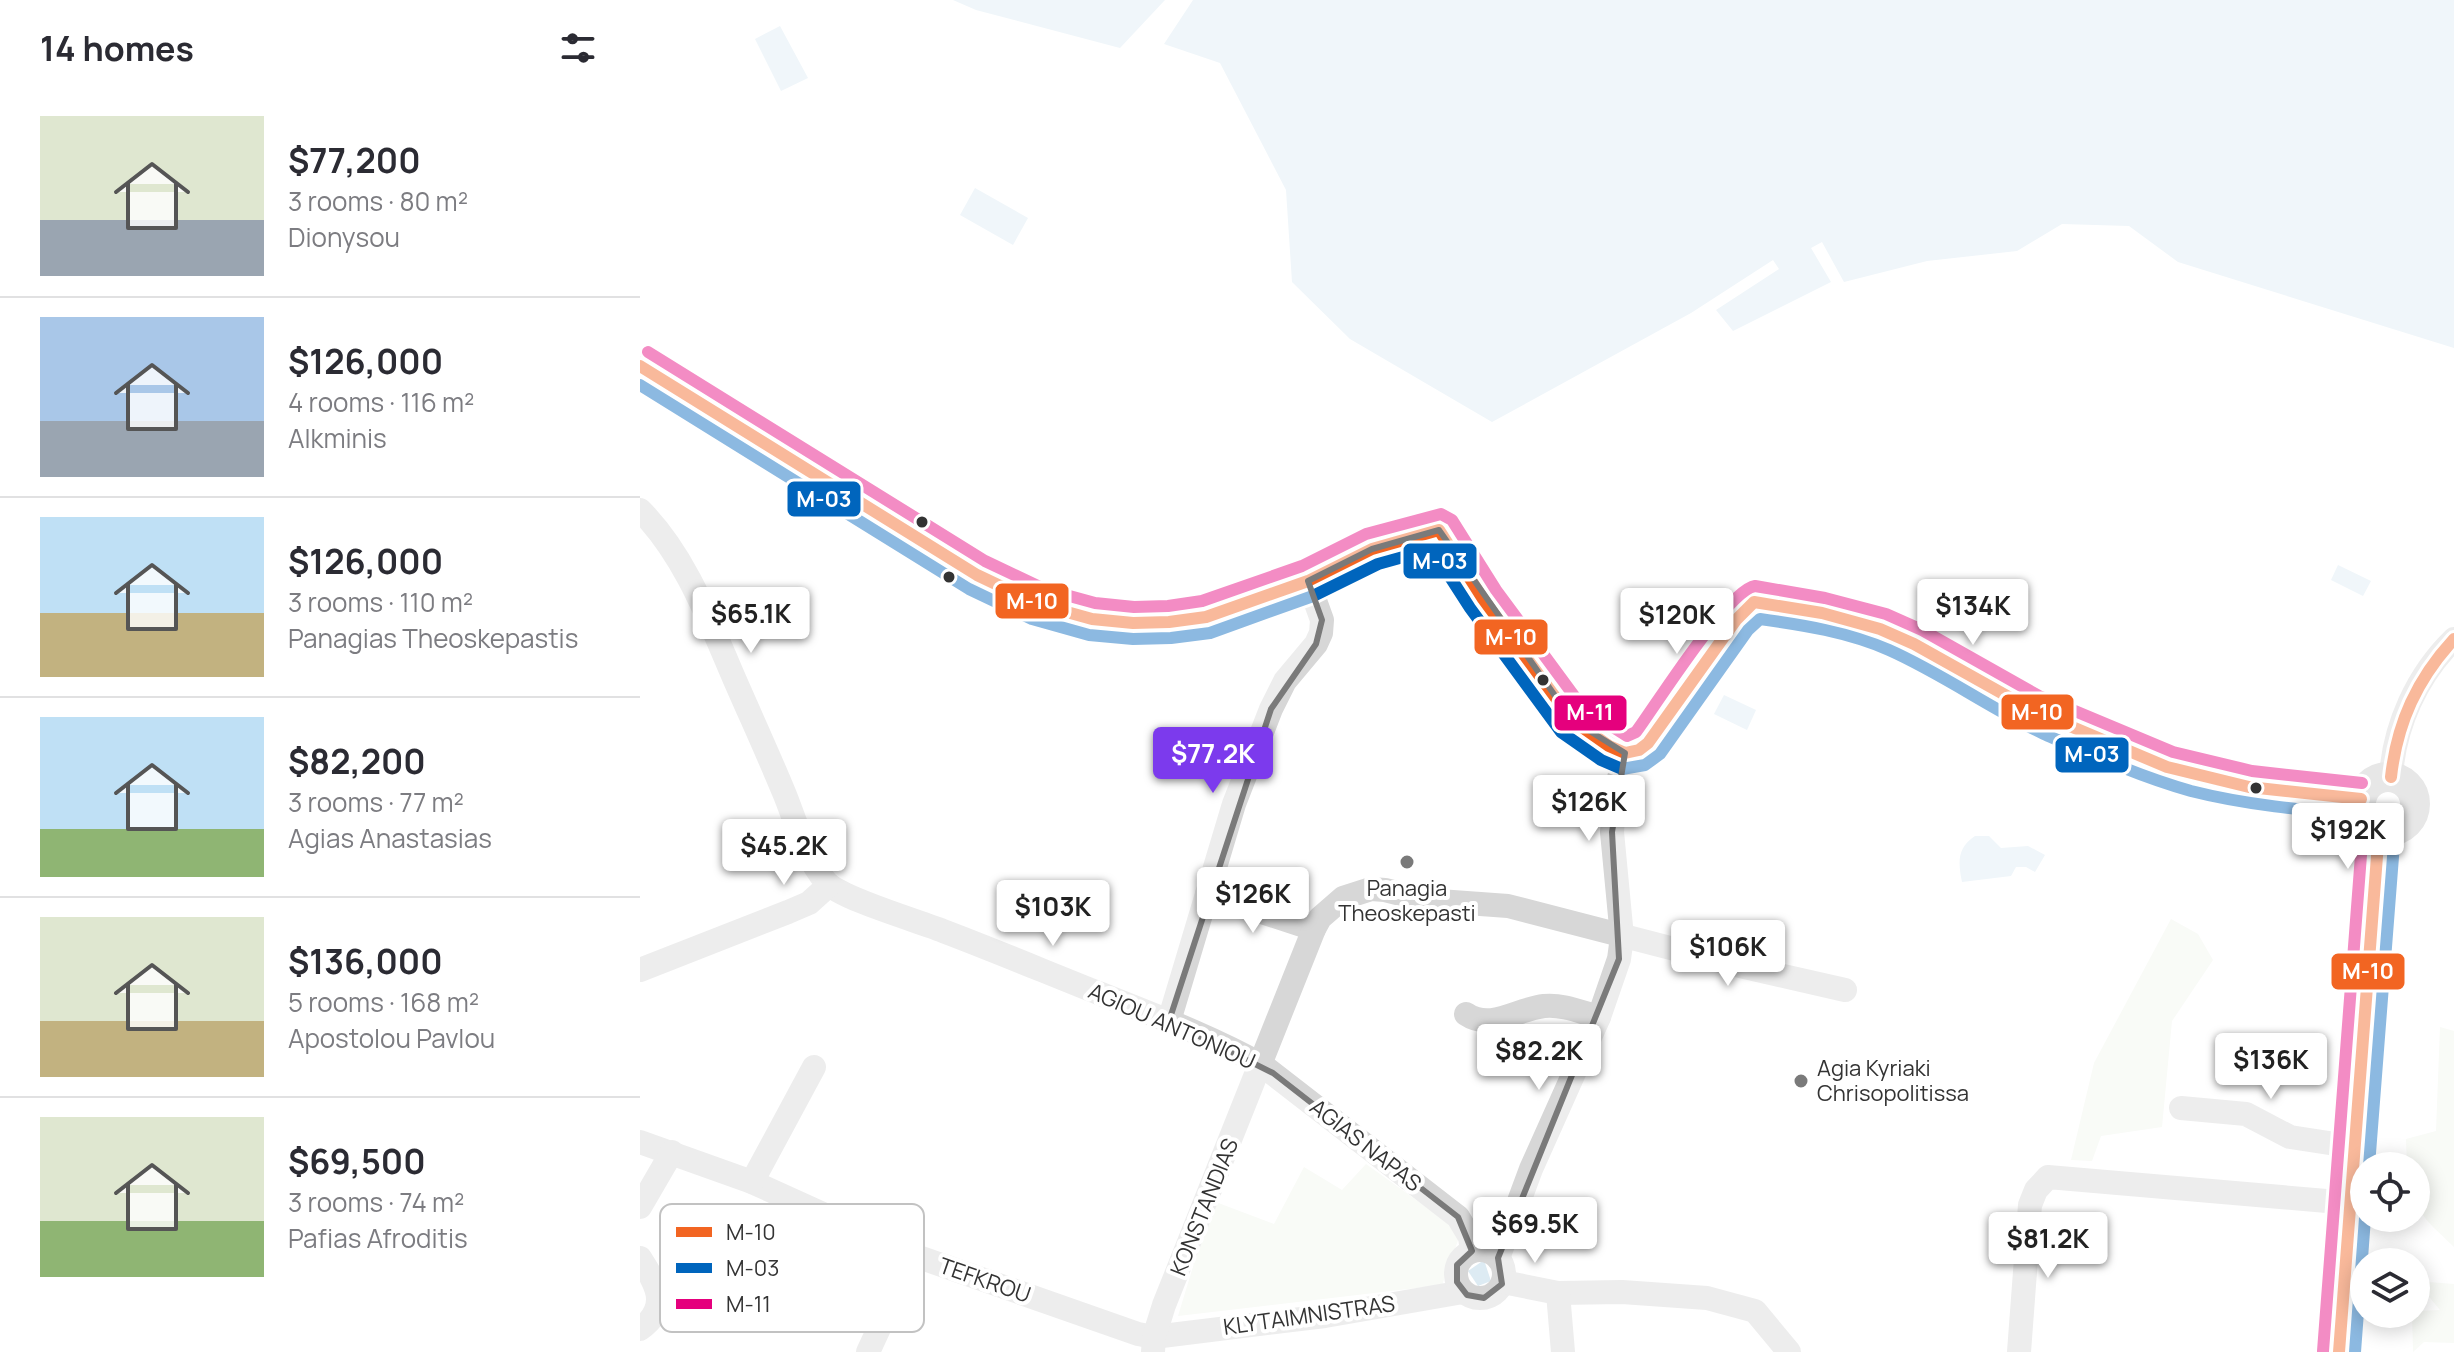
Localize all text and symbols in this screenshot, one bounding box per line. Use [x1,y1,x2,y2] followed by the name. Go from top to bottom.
[40,25,194,71] text: 14 homes
[556,26,600,70] icon: filters
[288,137,421,183] text: $77,200
[104,148,200,244] icon: home
[288,183,468,219] text: 3 rooms · 80 m²
[288,219,400,255] text: Dionysou
[288,338,443,384] text: $126,000
[104,349,200,445] icon: home
[288,384,474,420] text: 4 rooms · 116 m²
[288,420,387,456] text: Alkminis
[786,480,862,518] line badge: M-03
[796,484,852,514] text: M-03
[914,514,930,530] unlabelled marker
[288,538,443,584] text: $126,000
[1402,542,1478,580] line badge: M-03
[1412,546,1468,576] text: M-03
[104,549,200,645] icon: home
[941,569,957,585] unlabelled marker
[1917,579,2029,647] pin: $134K
[994,582,1070,620] line badge: M-10
[288,584,473,620] text: 3 rooms · 110 m²
[1006,586,1058,616] text: M-10
[686,587,816,655] pin: $65.1K
[1935,587,2011,623] text: $134K
[1621,588,1733,656] pin: $120K
[711,595,791,631] text: $65.1K
[1638,596,1716,632] text: $120K
[1473,618,1549,656] line badge: M-10
[288,620,578,656] text: Panagias Theoskepastis
[1485,622,1537,652] text: M-10
[1535,672,1551,688] unlabelled marker
[2000,693,2075,731] line badge: M-10
[1553,694,1628,732] line badge: M-11
[1566,697,1614,727] text: M-11
[2011,697,2063,727] text: M-10
[1148,727,1278,795] pin: $77.2K
[1171,735,1255,771] text: $77.2K
[2054,736,2130,774] line badge: M-03
[288,738,426,784] text: $82,200
[2064,739,2120,769] text: M-03
[104,749,200,845] icon: home
[1533,775,1645,843] pin: $126K
[2248,780,2264,796] unlabelled marker
[1551,783,1627,819] text: $126K
[288,784,464,820] text: 3 rooms · 77 m²
[2292,803,2404,871] pin: $192K
[2310,811,2386,847] text: $192K
[719,819,849,887] pin: $45.2K
[288,820,492,856] text: Agias Anastasias
[740,827,828,863] text: $45.2K
[1398,853,1416,871] marker: Panagia Theoskepasti
[1197,867,1309,935] pin: $126K
[1338,873,1476,928] place label: Panagia Theoskepasti
[1215,875,1291,911] text: $126K
[997,880,1109,948] pin: $103K
[1015,888,1091,924] text: $103K
[1672,920,1784,988] pin: $106K
[1689,928,1767,964] text: $106K
[288,938,443,984] text: $136,000
[104,949,200,1045] icon: home
[2330,952,2406,991] line badge: M-10
[2342,956,2394,986] text: M-10
[1084,976,1260,1076] street label: AGIOU ANTONIOU
[288,984,479,1020] text: 5 rooms · 168 m²
[288,1020,495,1056] text: Apostolou Pavlou
[1474,1024,1604,1092] pin: $82.2K
[1495,1032,1583,1068] text: $82.2K
[2215,1033,2327,1101] pin: $136K
[2233,1041,2309,1077] text: $136K
[1817,1053,1969,1108] place label: Agia Kyriaki Chrisopolitissa
[1792,1072,1810,1090] marker: Agia Kyriaki Chrisopolitissa
[1304,1092,1428,1198] street label: AGIAS NAPAS
[1163,1134,1245,1280] street label: KONSTANDIAS
[288,1138,426,1184] text: $69,500
[104,1149,200,1245] icon: home
[2350,1152,2430,1328] map controls
[2350,1152,2430,1232] button: locate
[288,1184,464,1220] text: 3 rooms · 74 m²
[1470,1197,1600,1265] pin: $69.5K
[660,1204,924,1332] legend
[1491,1205,1579,1241] text: $69.5K
[1983,1212,2113,1280] pin: $81.2K
[726,1217,776,1247] text: M-10
[288,1220,468,1256] text: Pafias Afroditis
[2007,1220,2089,1256] text: $81.2K
[2350,1248,2430,1328] button: layers
[935,1250,1035,1310] street label: TEFKROU
[726,1253,779,1283] text: M-03
[1221,1288,1397,1342] street label: KLYTAIMNISTRAS
[726,1289,771,1319] text: M-11

